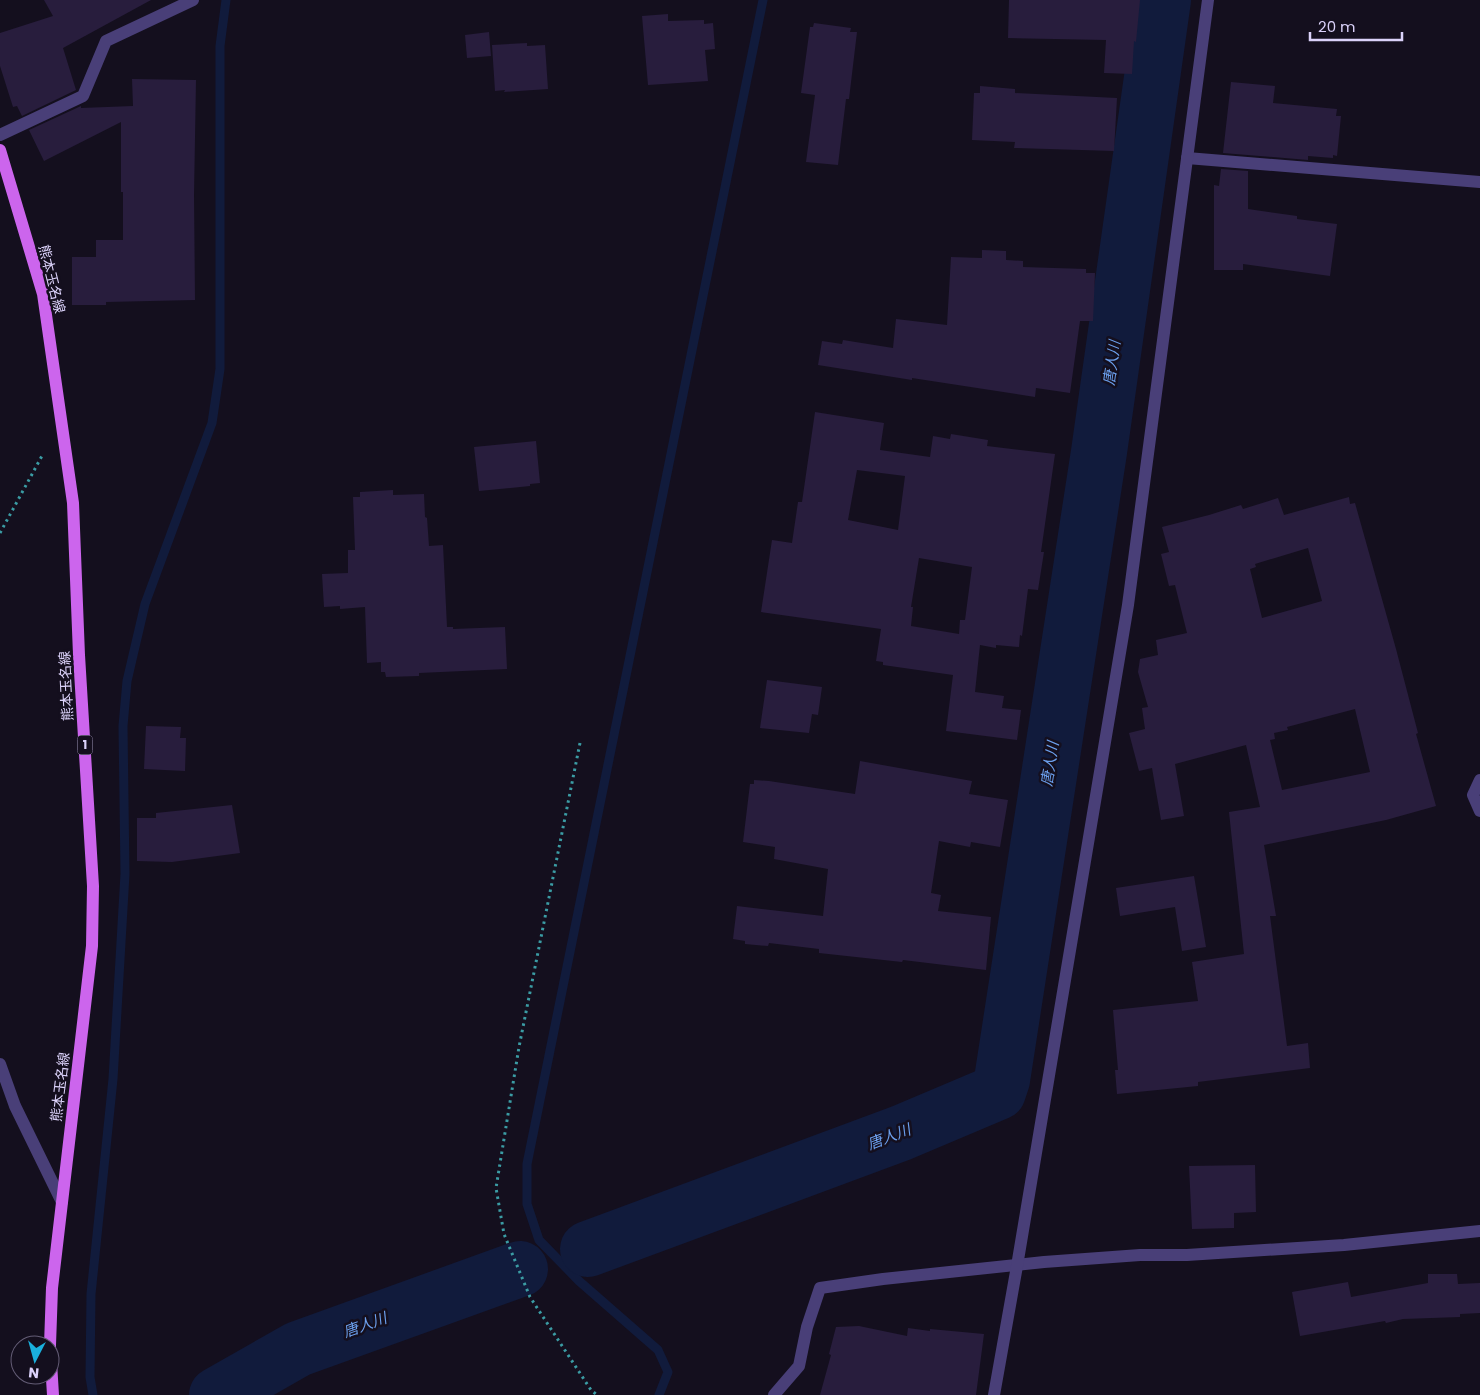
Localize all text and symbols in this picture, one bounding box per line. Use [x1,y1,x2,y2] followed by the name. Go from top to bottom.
[1310,10,1402,42] scale bar
[1318,16,1356,37] text: 20 m
[34,243,70,315] street label: 熊本玉名線
[1098,337,1125,387] water label: 唐人川
[54,651,78,721] street label: 熊本玉名線
[78,736,92,754] road number: 1
[1036,738,1064,788] water label: 唐人川
[46,1051,74,1123] street label: 熊本玉名線
[864,1118,915,1154] water label: 唐人川
[340,1306,391,1342] water label: 唐人川
[10,1335,60,1385] north arrow
[27,1362,40,1383] text: N

